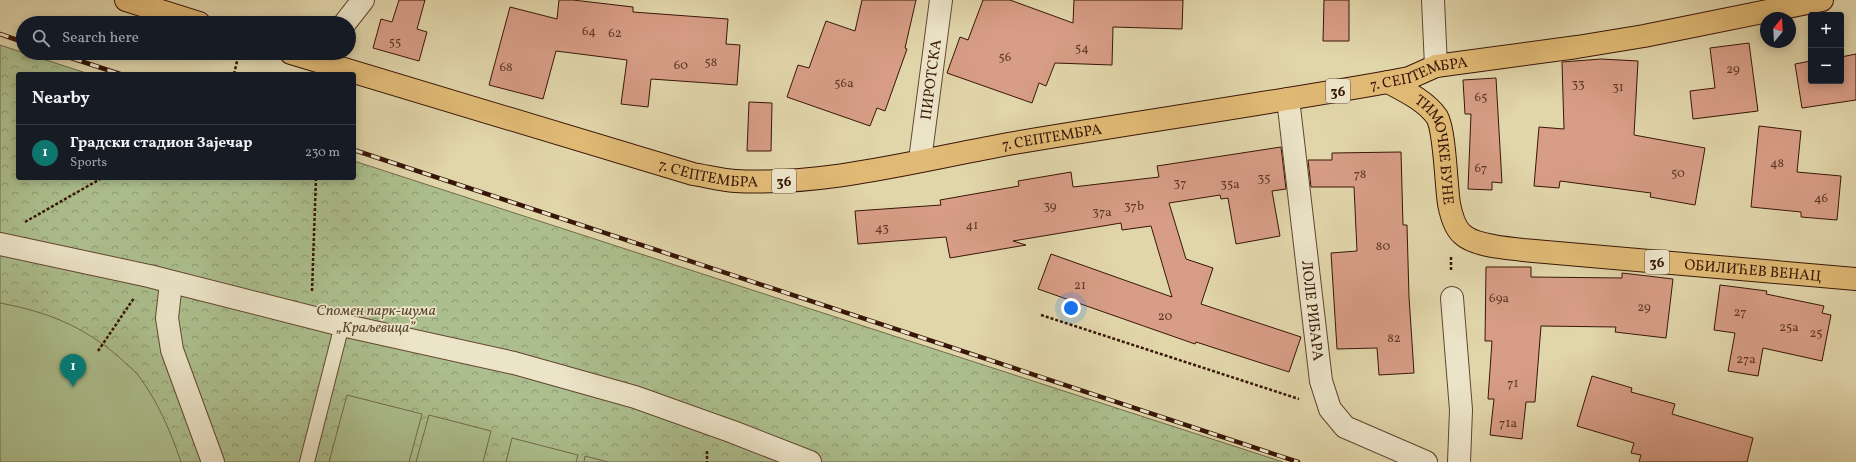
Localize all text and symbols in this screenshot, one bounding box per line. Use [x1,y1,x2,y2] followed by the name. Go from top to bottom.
[1760,12,1796,48] north arrow
[1808,12,1844,84] map controls
[1808,12,1844,48] button: +
[16,16,356,60] search box
[582,23,596,41] house number: 64
[608,25,622,43] house number: 62
[30,27,52,49] icon: search
[62,28,139,49] text: Search here
[389,34,401,52] house number: 55
[916,38,948,121] street label: ПИРОТСКА
[1075,40,1089,58] house number: 54
[1808,48,1844,84] button: −
[999,49,1012,67] house number: 56
[1369,53,1470,97] street label: 7. СЕПТЕМБРА
[705,54,717,72] house number: 58
[674,57,688,75] house number: 60
[499,59,513,77] house number: 68
[1726,61,1740,79] house number: 29
[834,75,854,93] house number: 56a
[1571,76,1585,94] house number: 33
[1326,79,1350,103] road number: 36
[1612,79,1624,97] house number: 31
[32,87,90,110] text: Nearby
[1475,89,1487,107] house number: 65
[1410,91,1458,206] street label: ТИМОЧКЕ БУНЕ
[1000,120,1104,157] street label: 7. СЕПТЕМБРА
[70,133,252,154] text: Градски стадион Зајечар
[42,144,48,162] text: 1
[305,144,340,162] text: 230 m
[70,154,107,172] text: Sports
[656,155,759,194] street label: 7. СЕПТЕМБРА
[1770,155,1784,173] house number: 48
[1475,160,1487,178] house number: 67
[1671,165,1685,183] house number: 50
[1354,166,1366,184] house number: 78
[772,169,796,193] road number: 36
[1258,170,1270,188] house number: 35
[1174,175,1186,193] house number: 37
[1220,176,1240,194] house number: 35a
[1814,190,1829,208] house number: 46
[1043,198,1057,216] house number: 39
[1124,198,1144,216] house number: 37b
[1092,204,1112,222] house number: 37a
[966,217,978,235] house number: 41
[875,220,889,238] house number: 43
[1376,238,1390,256] house number: 80
[1645,250,1669,274] road number: 36
[1683,255,1823,288] street label: ОБИЛИЋЕВ ВЕНАЦ
[1295,259,1328,362] street label: ЛОЛЕ РИБАРА
[1074,277,1086,295] house number: 21
[1489,290,1509,308] house number: 69a
[1061,298,1081,318] your location
[1637,299,1651,317] house number: 29
[316,301,436,339] park label: Спомен парк-шума „Краљевица”
[1734,304,1746,322] house number: 27
[1158,308,1173,326] house number: 20
[1779,319,1799,337] house number: 25a
[1809,325,1823,343] house number: 25
[1387,330,1401,348] house number: 82
[1736,351,1756,369] house number: 27a
[60,354,86,387] pin: 1
[1507,375,1519,393] house number: 71
[1499,415,1517,433] house number: 71a

